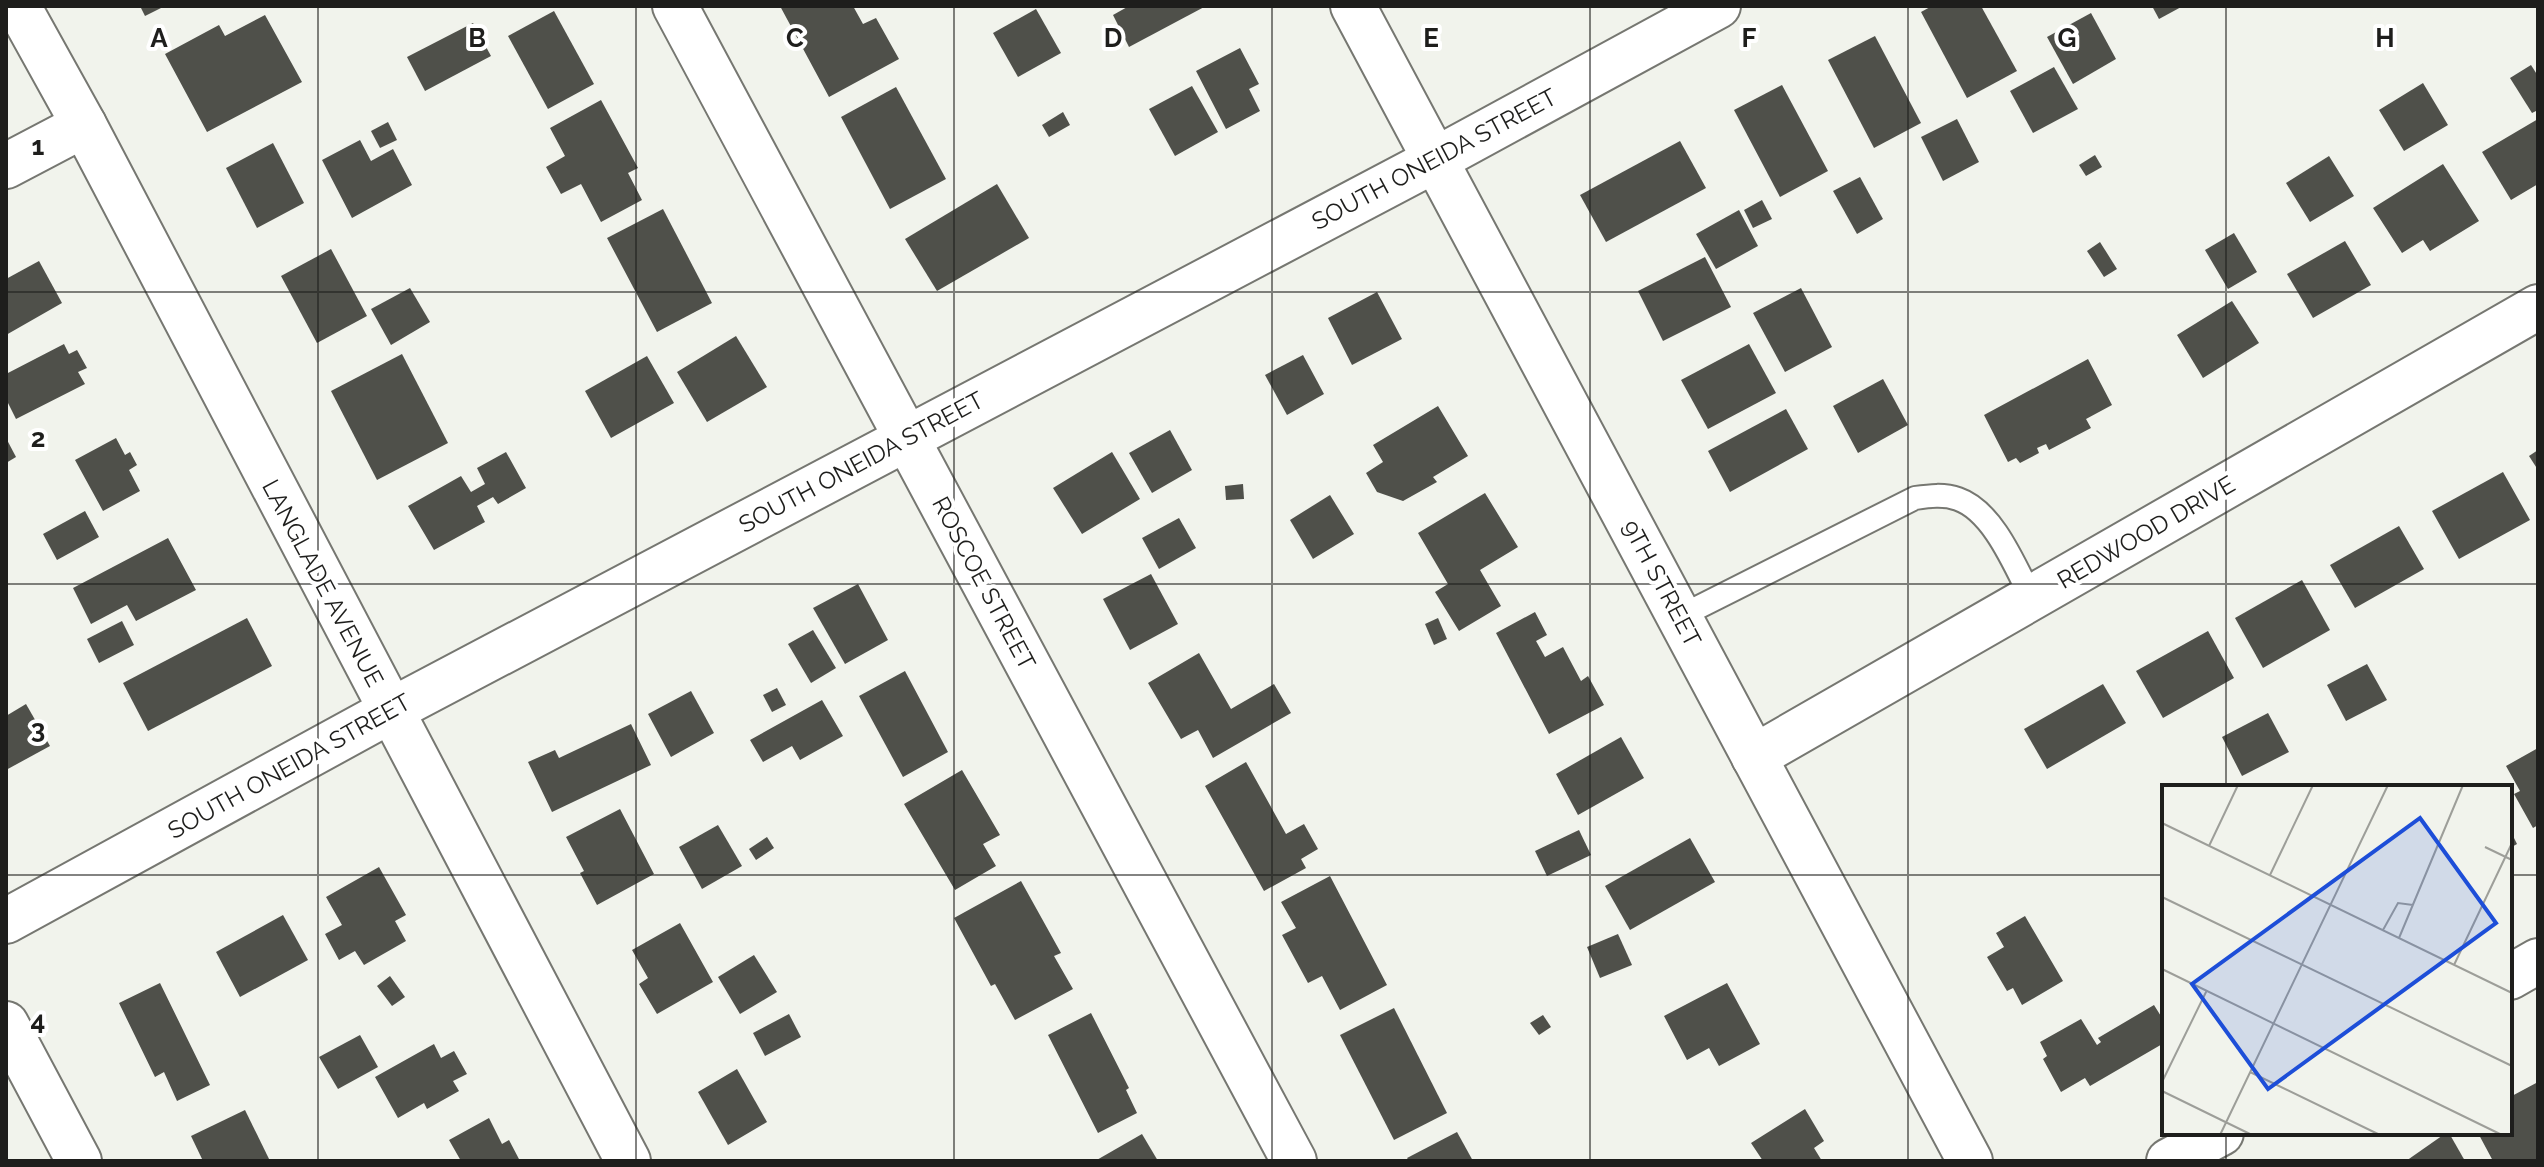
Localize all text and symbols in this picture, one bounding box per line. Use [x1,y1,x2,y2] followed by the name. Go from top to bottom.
[150,23,168,53] text: A
[468,23,486,53] text: B
[786,23,804,53] text: C
[1104,23,1122,53] text: D
[1423,23,1439,53] text: E
[1742,23,1757,53] text: F
[2058,23,2076,53] text: G
[2375,23,2395,53] text: H
[1307,82,1562,236] street label: SOUTH ONEIDA STREET
[32,131,45,161] text: 1
[734,385,989,539] street label: SOUTH ONEIDA STREET
[31,423,45,453] text: 2
[2052,469,2240,595] street label: REDWOOD DRIVE
[256,475,390,691] street label: LANGLADE AVENUE
[926,491,1042,675] street label: ROSCOE STREET
[1616,515,1708,652] street label: 9TH STREET
[163,687,416,845] street label: SOUTH ONEIDA STREET
[31,714,45,744] text: 3
[2162,785,2512,1135] inset map
[31,1006,45,1036] text: 4

